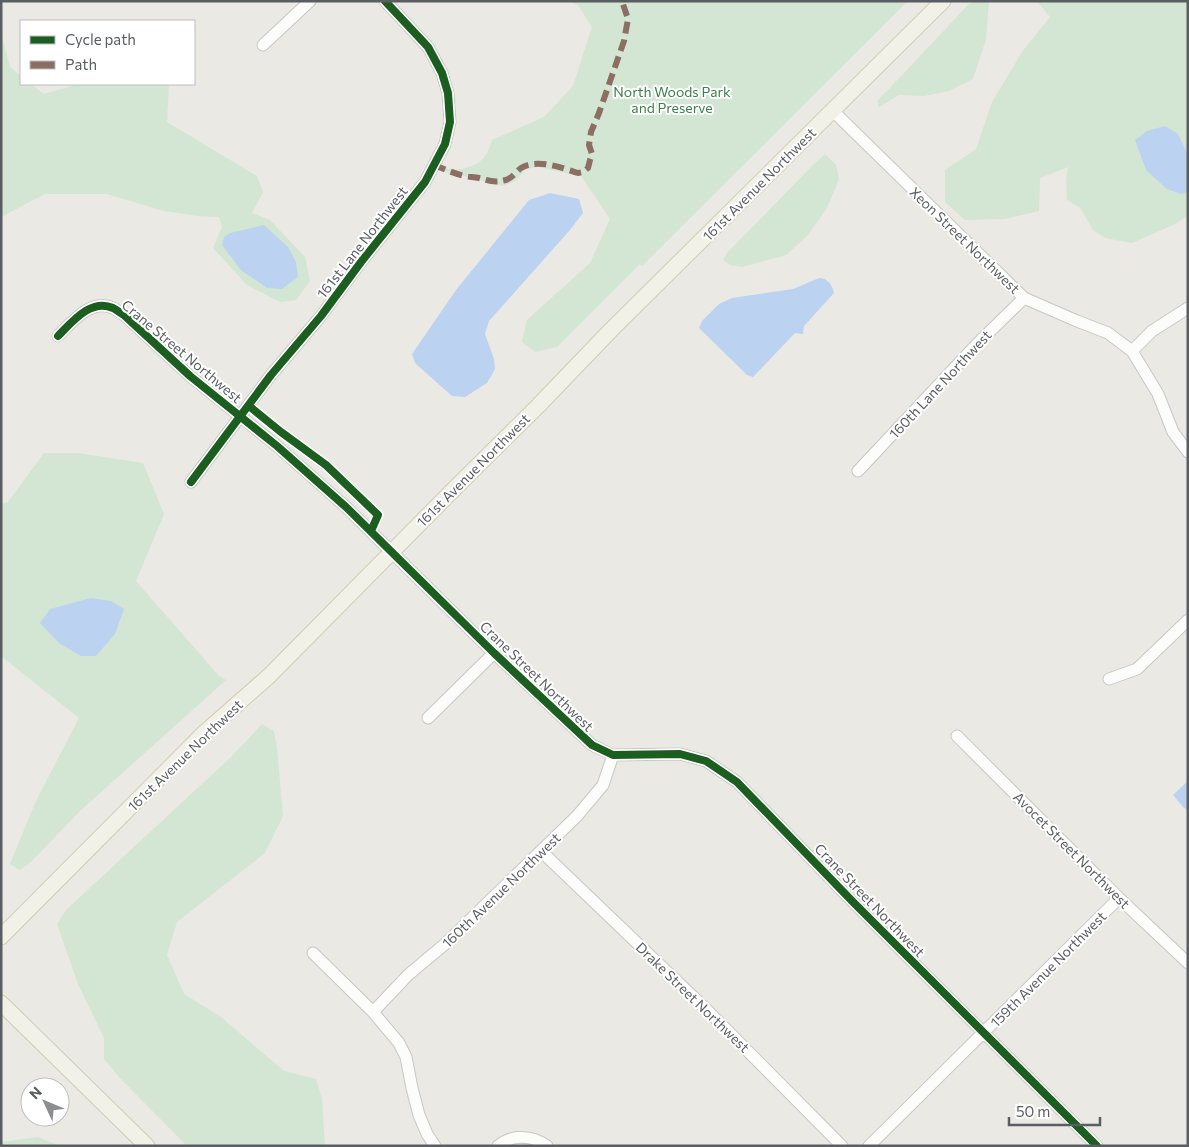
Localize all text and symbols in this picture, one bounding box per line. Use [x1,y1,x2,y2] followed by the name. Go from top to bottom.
[20,20,195,85] legend
[65,30,136,48] text: Cycle path
[65,55,97,73] text: Path
[613,83,731,116] park label: North Woods Park and Preserve
[699,124,819,244] street label: 161st Avenue Northwest
[313,183,411,301] street label: 161st Lane Northwest
[906,183,1024,297] street label: Xeon Street Northwest
[119,296,246,406] street label: Crane Street Northwest
[885,326,995,442] street label: 160th Lane Northwest
[413,410,533,530] street label: 161st Avenue Northwest
[477,617,597,735] street label: Crane Street Northwest
[124,696,246,814] street label: 161st Avenue Northwest
[1010,788,1134,912] street label: Avocet Street Northwest
[438,829,564,951] street label: 160th Avenue Northwest
[811,840,929,960] street label: Crane Street Northwest
[987,907,1110,1030] street label: 159th Avenue Northwest
[633,938,753,1056] street label: Drake Street Northwest
[20,1077,70,1127] north arrow
[26,1083,45,1102] text: N
[1009,1094,1100,1126] scale bar
[1016,1102,1050,1120] text: 50 m

